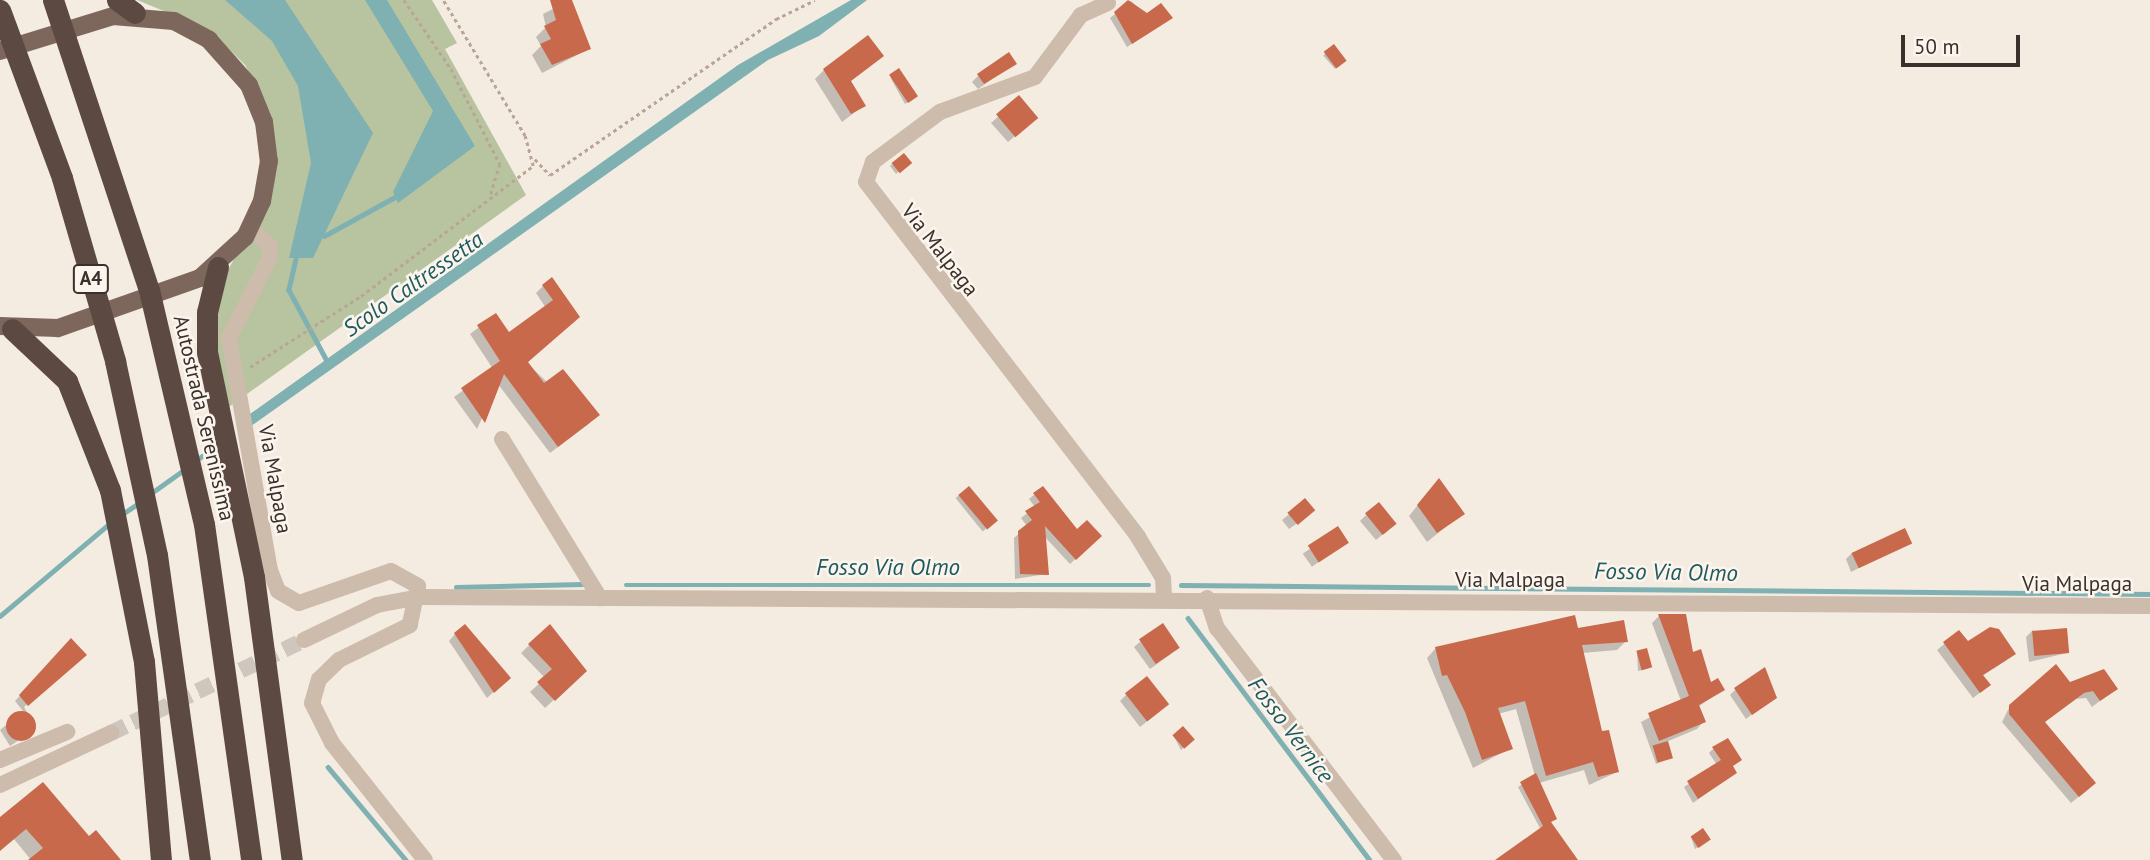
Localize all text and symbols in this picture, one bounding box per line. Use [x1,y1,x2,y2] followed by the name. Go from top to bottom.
[1905,21,2024,65] scale bar
[1914,33,1960,60] text: 50 m
[896,199,984,301] street label: Via Malpaga
[338,225,488,343] water label: Scolo Caltressetta
[72,264,110,294] road number: A4
[168,313,240,523] street label: Autostrada Serenissima
[253,423,297,535] street label: Via Malpaga
[816,553,960,581] water label: Fosso Via Olmo
[1593,557,1739,587] water label: Fosso Via Olmo
[1455,567,1565,593] street label: Via Malpaga
[2022,571,2132,597] street label: Via Malpaga
[1242,671,1340,789] water label: Fosso Vernice

